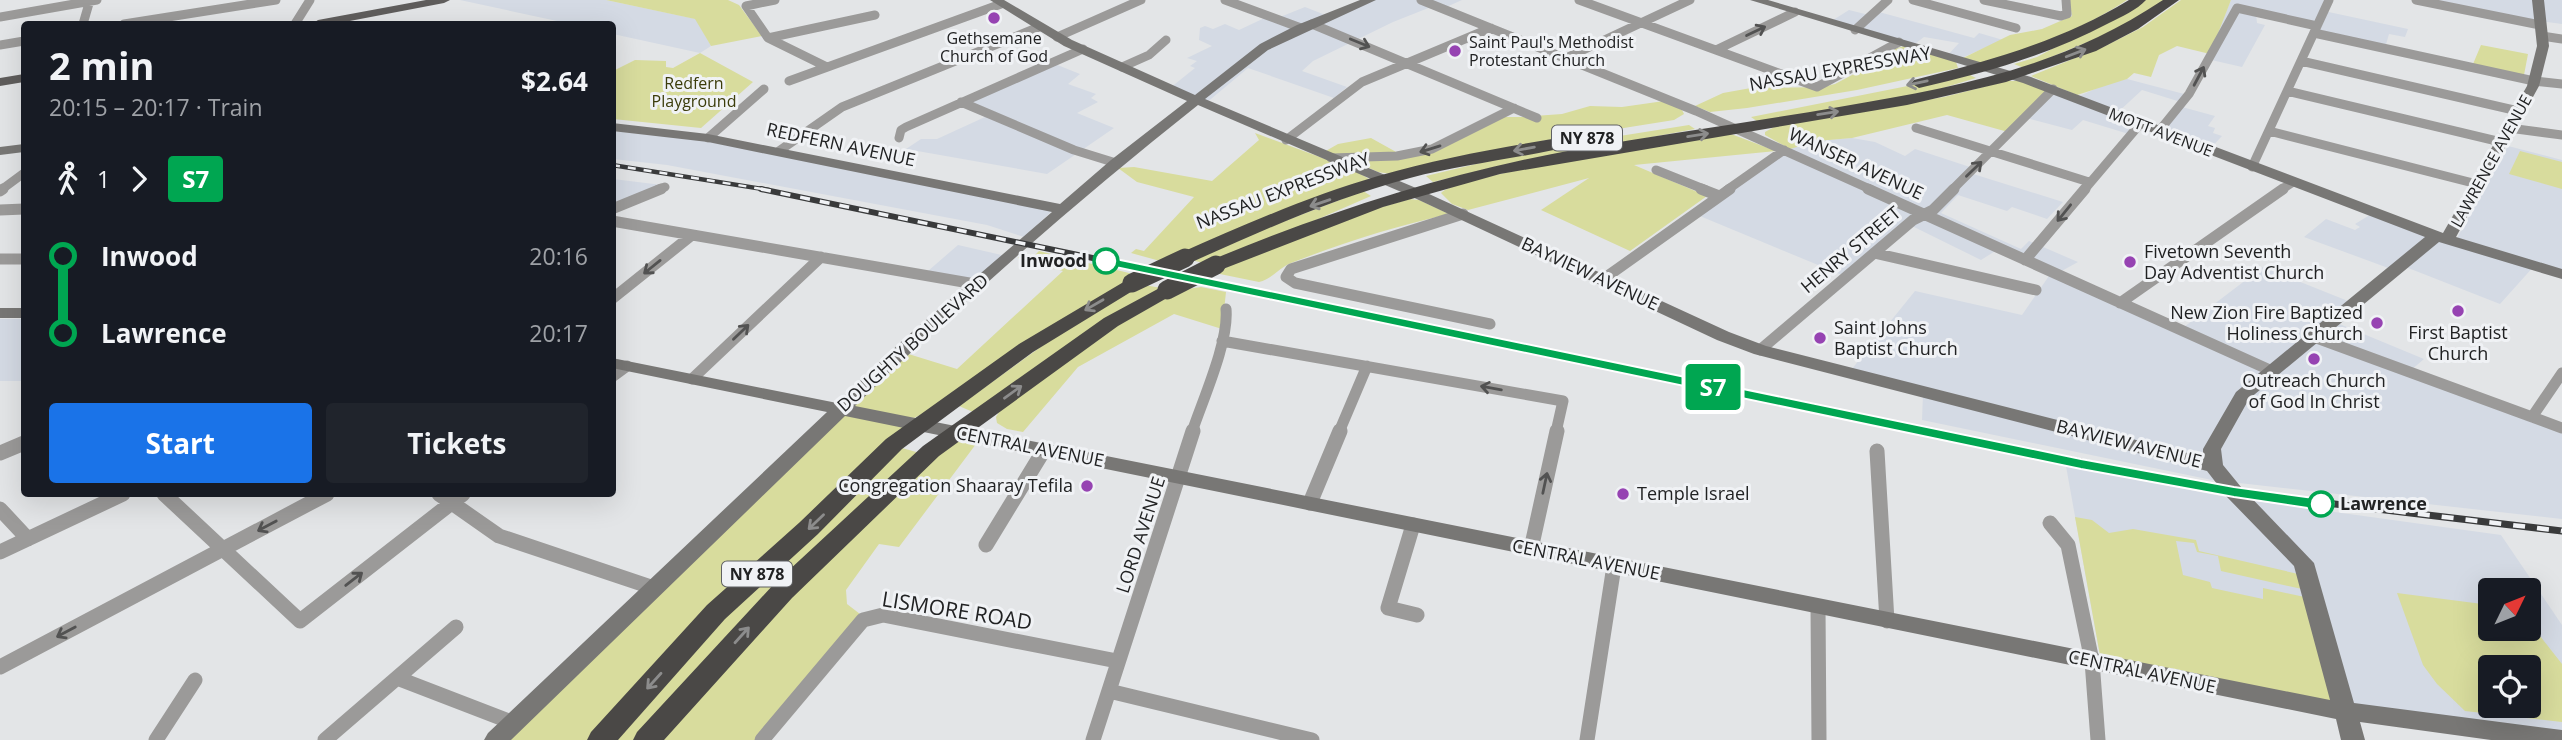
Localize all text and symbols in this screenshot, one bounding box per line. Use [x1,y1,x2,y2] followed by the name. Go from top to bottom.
[986,10,1002,26] marker: Gethsemane Church of God
[1745,24,1766,37] one-way arrow
[940,27,1048,67] place label: Gethsemane Church of God
[1469,31,1634,71] place label: Saint Paul's Methodist Protestant Church
[1348,38,1370,51] one-way arrow
[49,39,154,91] text: 2 min
[1747,40,1933,96] street label: NASSAU EXPRESSWAY
[1447,43,1463,59] marker: Saint Paul's Methodist Protestant Church
[2064,45,2086,58] one-way arrow
[521,63,588,99] text: $2.64
[2192,66,2206,87] one-way arrow
[652,72,736,112] park label: Redfern Playground
[1906,76,1929,90] one-way arrow
[49,91,263,123] text: 20:15 – 20:17 · Train
[2445,91,2537,231] street label: LAWRENCE AVENUE
[2106,102,2216,162] street label: MOTT AVENUE
[1816,106,1839,119] one-way arrow
[765,117,918,172] street label: REDFERN AVENUE
[1785,121,1928,205] street label: WANSER AVENUE
[1552,126,1622,150] road number: NY 878
[1686,128,1709,141] one-way arrow
[1513,143,1536,156] one-way arrow
[1420,144,1442,156] one-way arrow
[1192,146,1374,234] street label: NASSAU EXPRESSWAY
[49,160,87,198] icon: walk
[120,160,158,198] icon: forward
[1965,161,1982,178] one-way arrow
[182,162,209,195] text: S7
[97,163,110,195] text: 1
[1309,198,1331,210] one-way arrow
[1795,200,1905,298] street label: HENRY STREET
[2056,203,2071,221] one-way arrow
[1518,231,1663,315] street label: BAYVIEW AVENUE
[101,238,198,274] text: Inwood
[2144,239,2324,284] place label: Fivetown Seventh Day Adventist Church
[529,240,588,272] text: 20:16
[1020,248,1087,272] place label: Inwood
[1093,248,1119,274] marker: Inwood
[2122,254,2138,270] marker: Fivetown Seventh Day Adventist Church
[644,259,662,275] one-way arrow
[832,268,993,417] street label: DOUGHTY BOULEVARD
[1084,298,1104,312] one-way arrow
[2170,300,2363,345] place label: New Zion Fire Baptized Holiness Church
[2450,303,2466,319] marker: First Baptist Church
[101,315,227,351] text: Lawrence
[1834,315,1958,360] place label: Saint Johns Baptist Church
[2369,315,2385,331] marker: New Zion Fire Baptized Holiness Church
[529,317,588,349] text: 20:17
[2408,320,2508,365] place label: First Baptist Church
[733,323,750,340] one-way arrow
[1812,330,1828,346] marker: Saint Johns Baptist Church
[2306,351,2322,367] marker: Outreach Church of God In Christ
[1682,364,1744,410] line badge: S7
[2242,368,2386,413] place label: Outreach Church of God In Christ
[1700,370,1726,403] text: S7
[1480,381,1503,394] one-way arrow
[1003,385,1022,399] one-way arrow
[49,403,312,483] button: Start
[326,403,588,483] button: Tickets
[2054,413,2204,473] street label: BAYVIEW AVENUE
[954,420,1106,472] street label: CENTRAL AVENUE
[1540,472,1553,494] one-way arrow
[838,473,1073,497] place label: Congregation Shaaray Tefila
[1110,473,1170,596] street label: LORD AVENUE
[1079,478,1095,494] marker: Congregation Shaaray Tefila
[1637,481,1750,505] place label: Temple Israel
[1615,486,1631,502] marker: Temple Israel
[2308,491,2334,517] marker: Lawrence
[2340,491,2427,515] place label: Lawrence
[807,513,824,530] one-way arrow
[257,519,278,533] one-way arrow
[1510,533,1662,585] street label: CENTRAL AVENUE
[722,562,792,586] road number: NY 878
[344,572,363,587] one-way arrow
[2478,578,2541,640] north arrow
[2478,578,2541,718] map controls
[880,584,1034,636] street label: LISMORE ROAD
[56,626,77,639] one-way arrow
[734,627,751,644] one-way arrow
[2066,644,2218,698] street label: CENTRAL AVENUE
[2478,655,2541,718] button: locate
[645,672,662,689] one-way arrow

